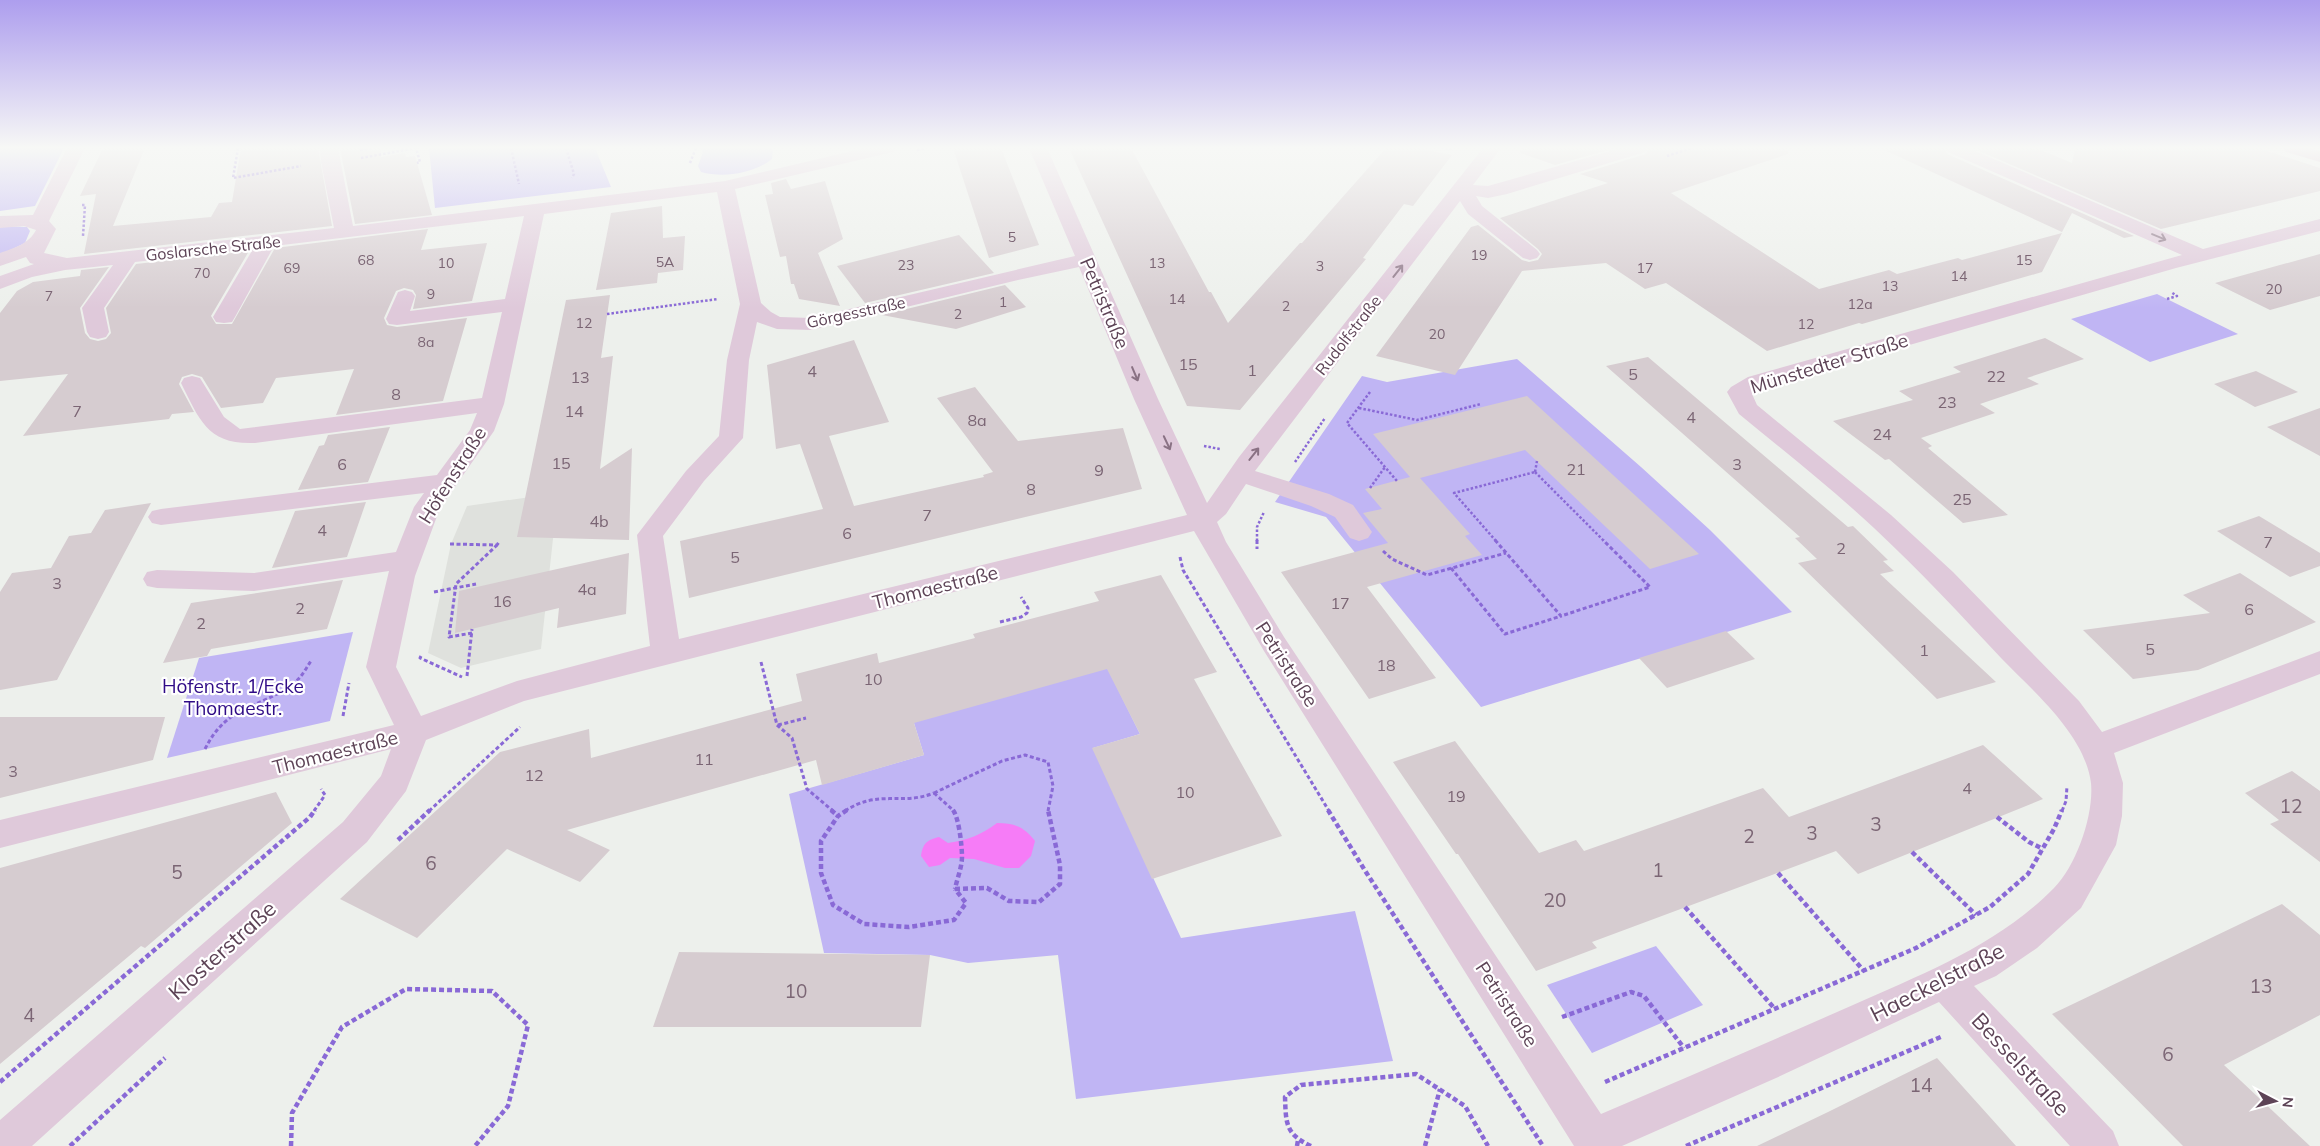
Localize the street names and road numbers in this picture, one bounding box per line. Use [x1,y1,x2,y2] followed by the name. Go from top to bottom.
[144,231,282,265] street label: Goslarsche Straße
[1075,254,1135,352] street label: Petristraße
[1311,291,1385,379] street label: Rudolfstraße
[805,292,907,332] street label: Görgesstraße
[1747,328,1911,398] street label: Münstedter Straße
[413,422,491,528] street label: Höfenstraße
[870,560,1000,614] street label: Thomaestraße
[1251,617,1323,711] street label: Petristraße
[270,725,400,779] street label: Thomaestraße
[162,894,282,1006] street label: Klosterstraße
[1865,936,2009,1028] street label: Haeckelstraße
[1471,957,1543,1051] street label: Petristraße
[1966,1006,2076,1122] street label: Besselstraße

